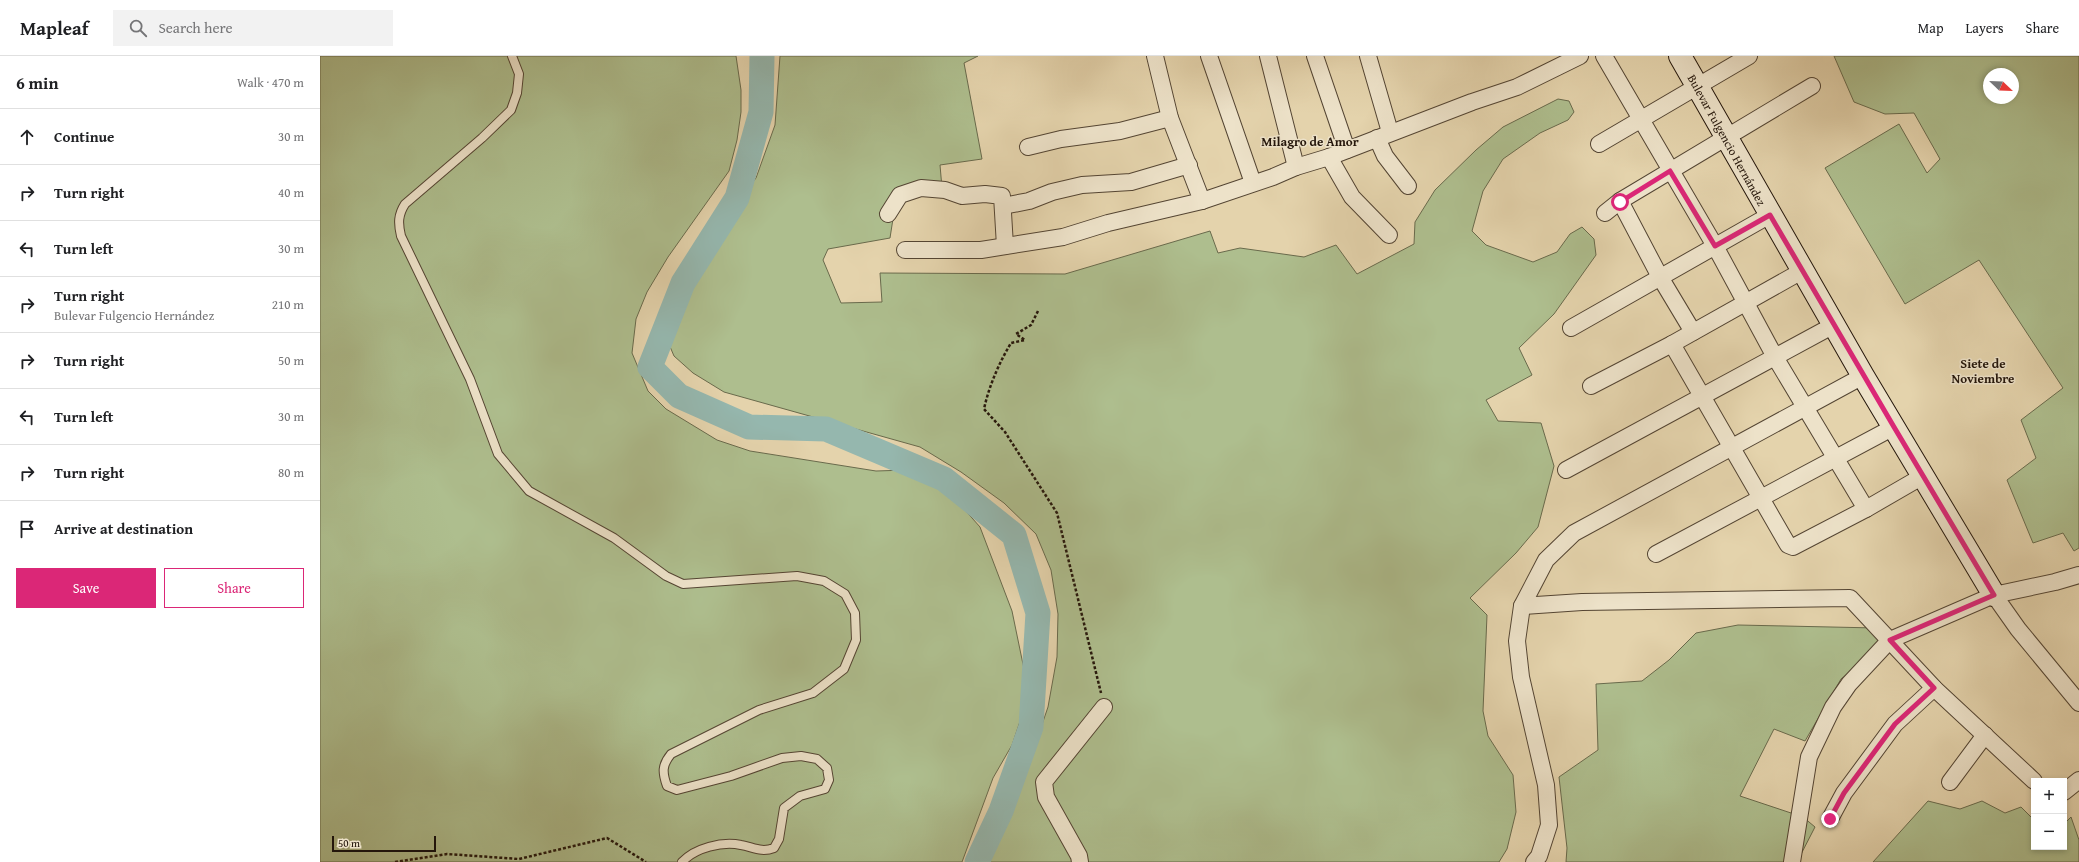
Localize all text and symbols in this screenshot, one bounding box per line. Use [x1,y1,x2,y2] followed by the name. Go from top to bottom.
[113,10,393,46] search box
[20,14,89,42] text: Mapleaf
[127,17,149,39] icon: search
[159,17,233,38] text: Search here
[1918,18,1944,38] text: Map
[1966,18,2004,38] text: Layers
[2026,18,2059,38] text: Share
[1983,68,2019,104] north arrow
[16,70,58,95] text: 6 min
[1684,71,1770,209] street label: Bulevar Fulgencio Hernández
[237,73,304,92] text: Walk · 470 m
[16,126,38,148] icon: ahead
[54,126,115,147] text: Continue
[278,127,304,146] text: 30 m
[1261,132,1359,151] district label: Milagro de Amor
[16,182,38,204] icon: right
[54,182,125,203] text: Turn right
[278,183,304,202] text: 40 m
[1611,193,1629,211] route start
[16,238,38,260] icon: left
[54,238,113,259] text: Turn left
[278,239,304,258] text: 30 m
[54,285,125,306] text: Turn right
[16,294,38,316] icon: right
[272,295,304,314] text: 210 m
[54,306,214,325] text: Bulevar Fulgencio Hernández
[16,350,38,372] icon: right
[54,350,125,371] text: Turn right
[278,351,304,370] text: 50 m
[1952,354,2014,388] district label: Siete de Noviembre
[16,406,38,428] icon: left
[54,406,113,427] text: Turn left
[278,407,304,426] text: 30 m
[16,462,38,484] icon: right
[54,462,125,483] text: Turn right
[278,463,304,482] text: 80 m
[16,518,38,540] icon: arrive
[54,518,193,539] text: Arrive at destination
[16,568,156,608] button: Save
[164,568,304,608] button: Share
[2031,778,2067,850] map controls
[2031,778,2067,814] button: +
[1821,810,1839,828] route end
[2031,814,2067,850] button: −
[332,834,436,853] scale bar
[338,835,360,851] text: 50 m

